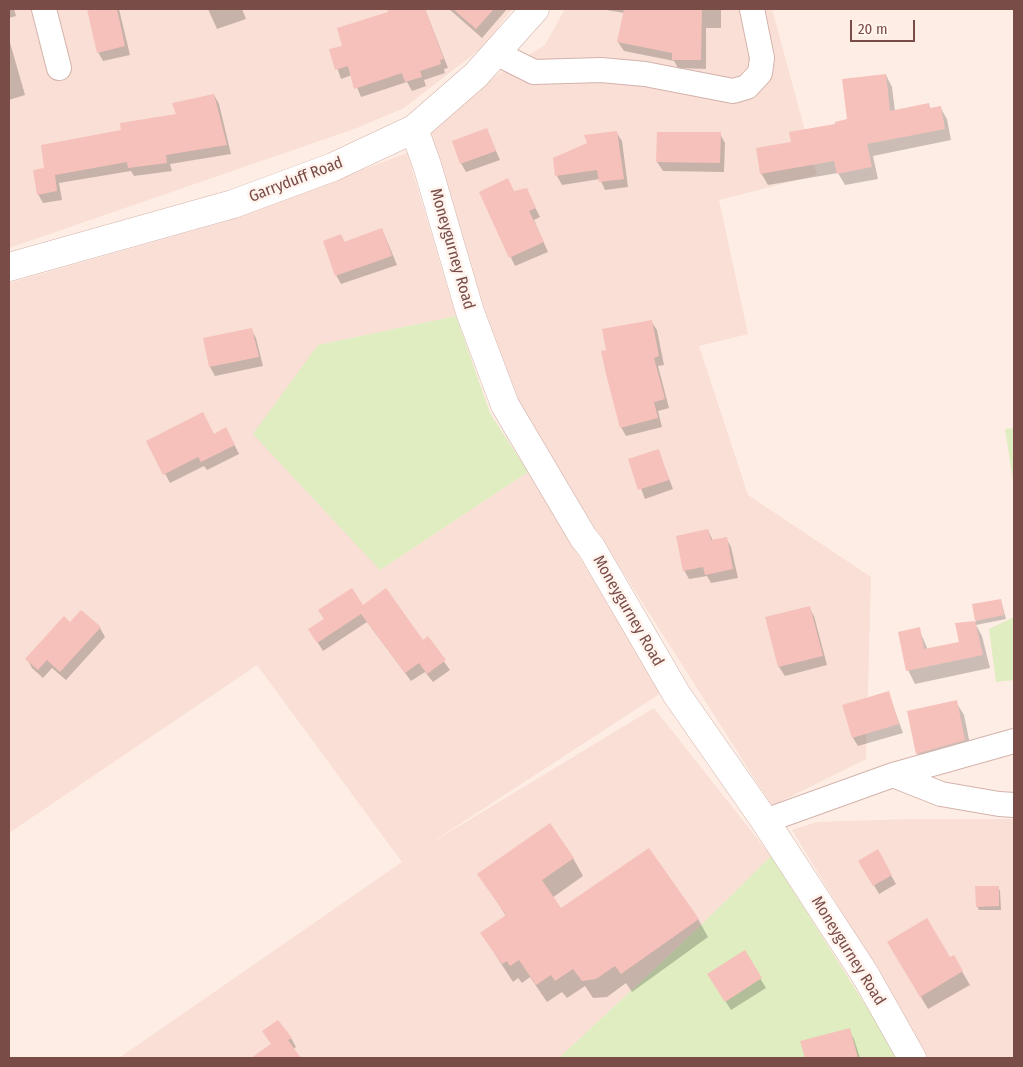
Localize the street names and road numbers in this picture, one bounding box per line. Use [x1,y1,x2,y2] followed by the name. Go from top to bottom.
[246,153,346,207] street label: Garryduff Road
[426,186,478,312] street label: Moneygurney Road
[588,552,668,670] street label: Moneygurney Road
[807,893,889,1009] street label: Moneygurney Road

